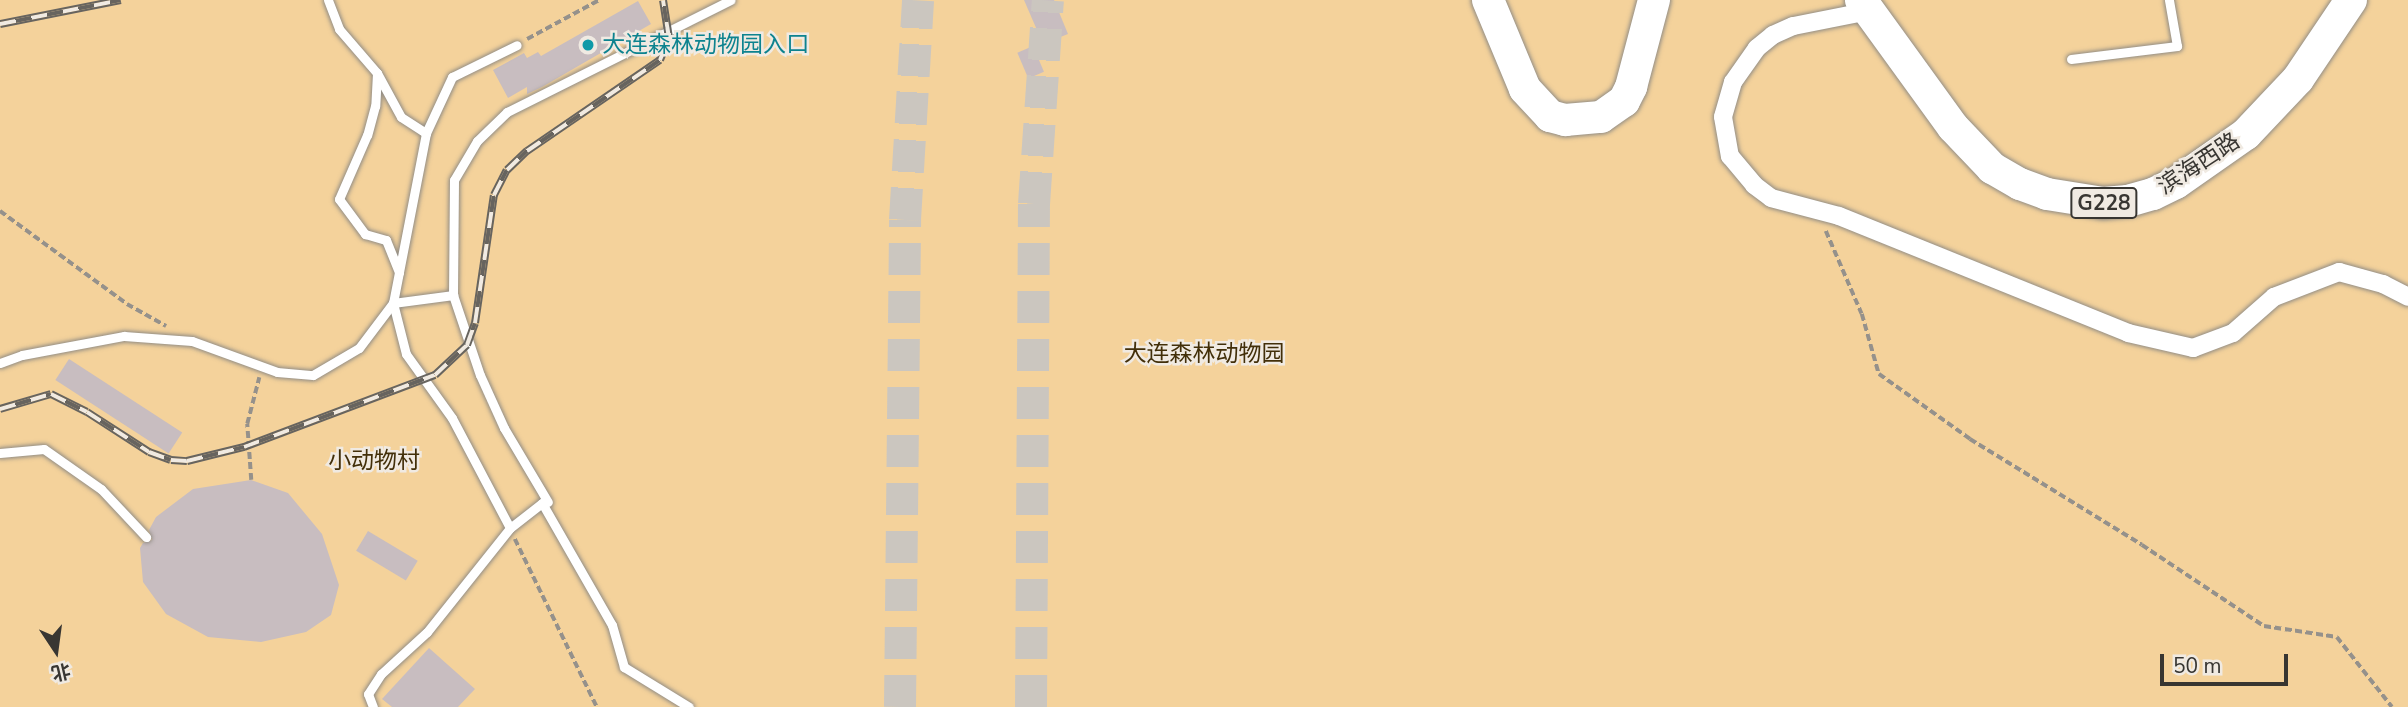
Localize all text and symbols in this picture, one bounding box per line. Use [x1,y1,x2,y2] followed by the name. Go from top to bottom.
[602,31,809,59] place label: 大连森林动物园入口
[580,37,596,53] marker: 大连森林动物园入口
[2153,127,2245,201] street label: 滨海西路
[2069,186,2139,220] road number: G228
[1124,340,1284,368] park label: 大连森林动物园
[328,447,420,475] park label: 小动物村
[21,616,91,686] north arrow
[2163,640,2291,684] scale bar
[2173,652,2222,680] text: 50 m
[49,657,73,686] text: 北

